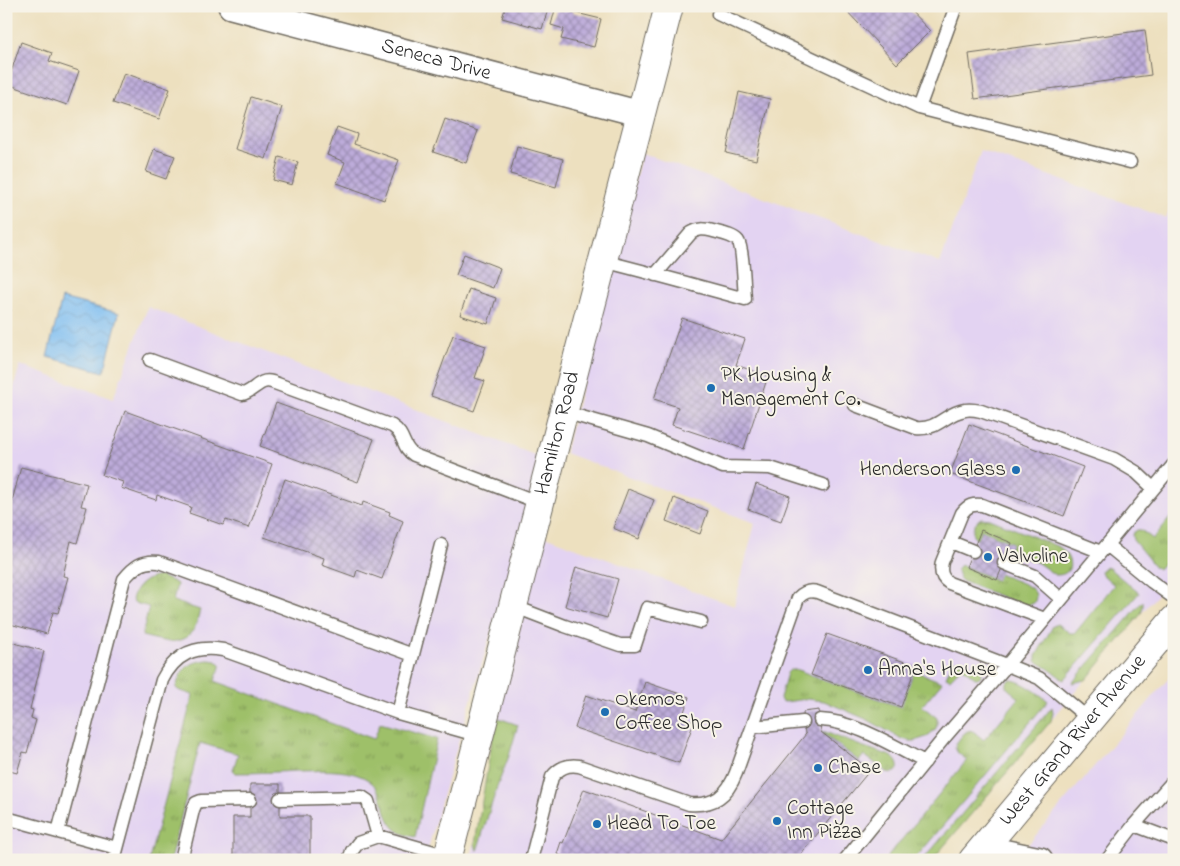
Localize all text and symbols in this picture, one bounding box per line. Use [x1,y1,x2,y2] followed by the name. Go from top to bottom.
[378,31,495,89] street label: Seneca Drive
[721,361,861,417] place label: PK Housing & Management Co.
[528,368,588,498] street label: Hamilton Road
[705,382,717,394] marker: PK Housing & Management Co.
[860,455,1006,485] place label: Henderson Glass
[1010,464,1022,476] marker: Henderson Glass
[997,542,1069,572] place label: Valvoline
[982,551,994,563] marker: Valvoline
[993,648,1154,833] street label: West Grand River Avenue
[878,655,997,685] place label: Anna's House
[862,664,874,676] marker: Anna's House
[615,685,722,739] place label: Okemos Coffee Shop
[599,706,611,718] marker: Okemos Coffee Shop
[828,753,882,783] place label: Chase
[812,762,824,774] marker: Chase
[787,794,862,848] place label: Cottage Inn Pizza
[607,809,716,839] place label: Head To Toe
[771,815,783,827] marker: Cottage Inn Pizza
[591,818,603,830] marker: Head To Toe

